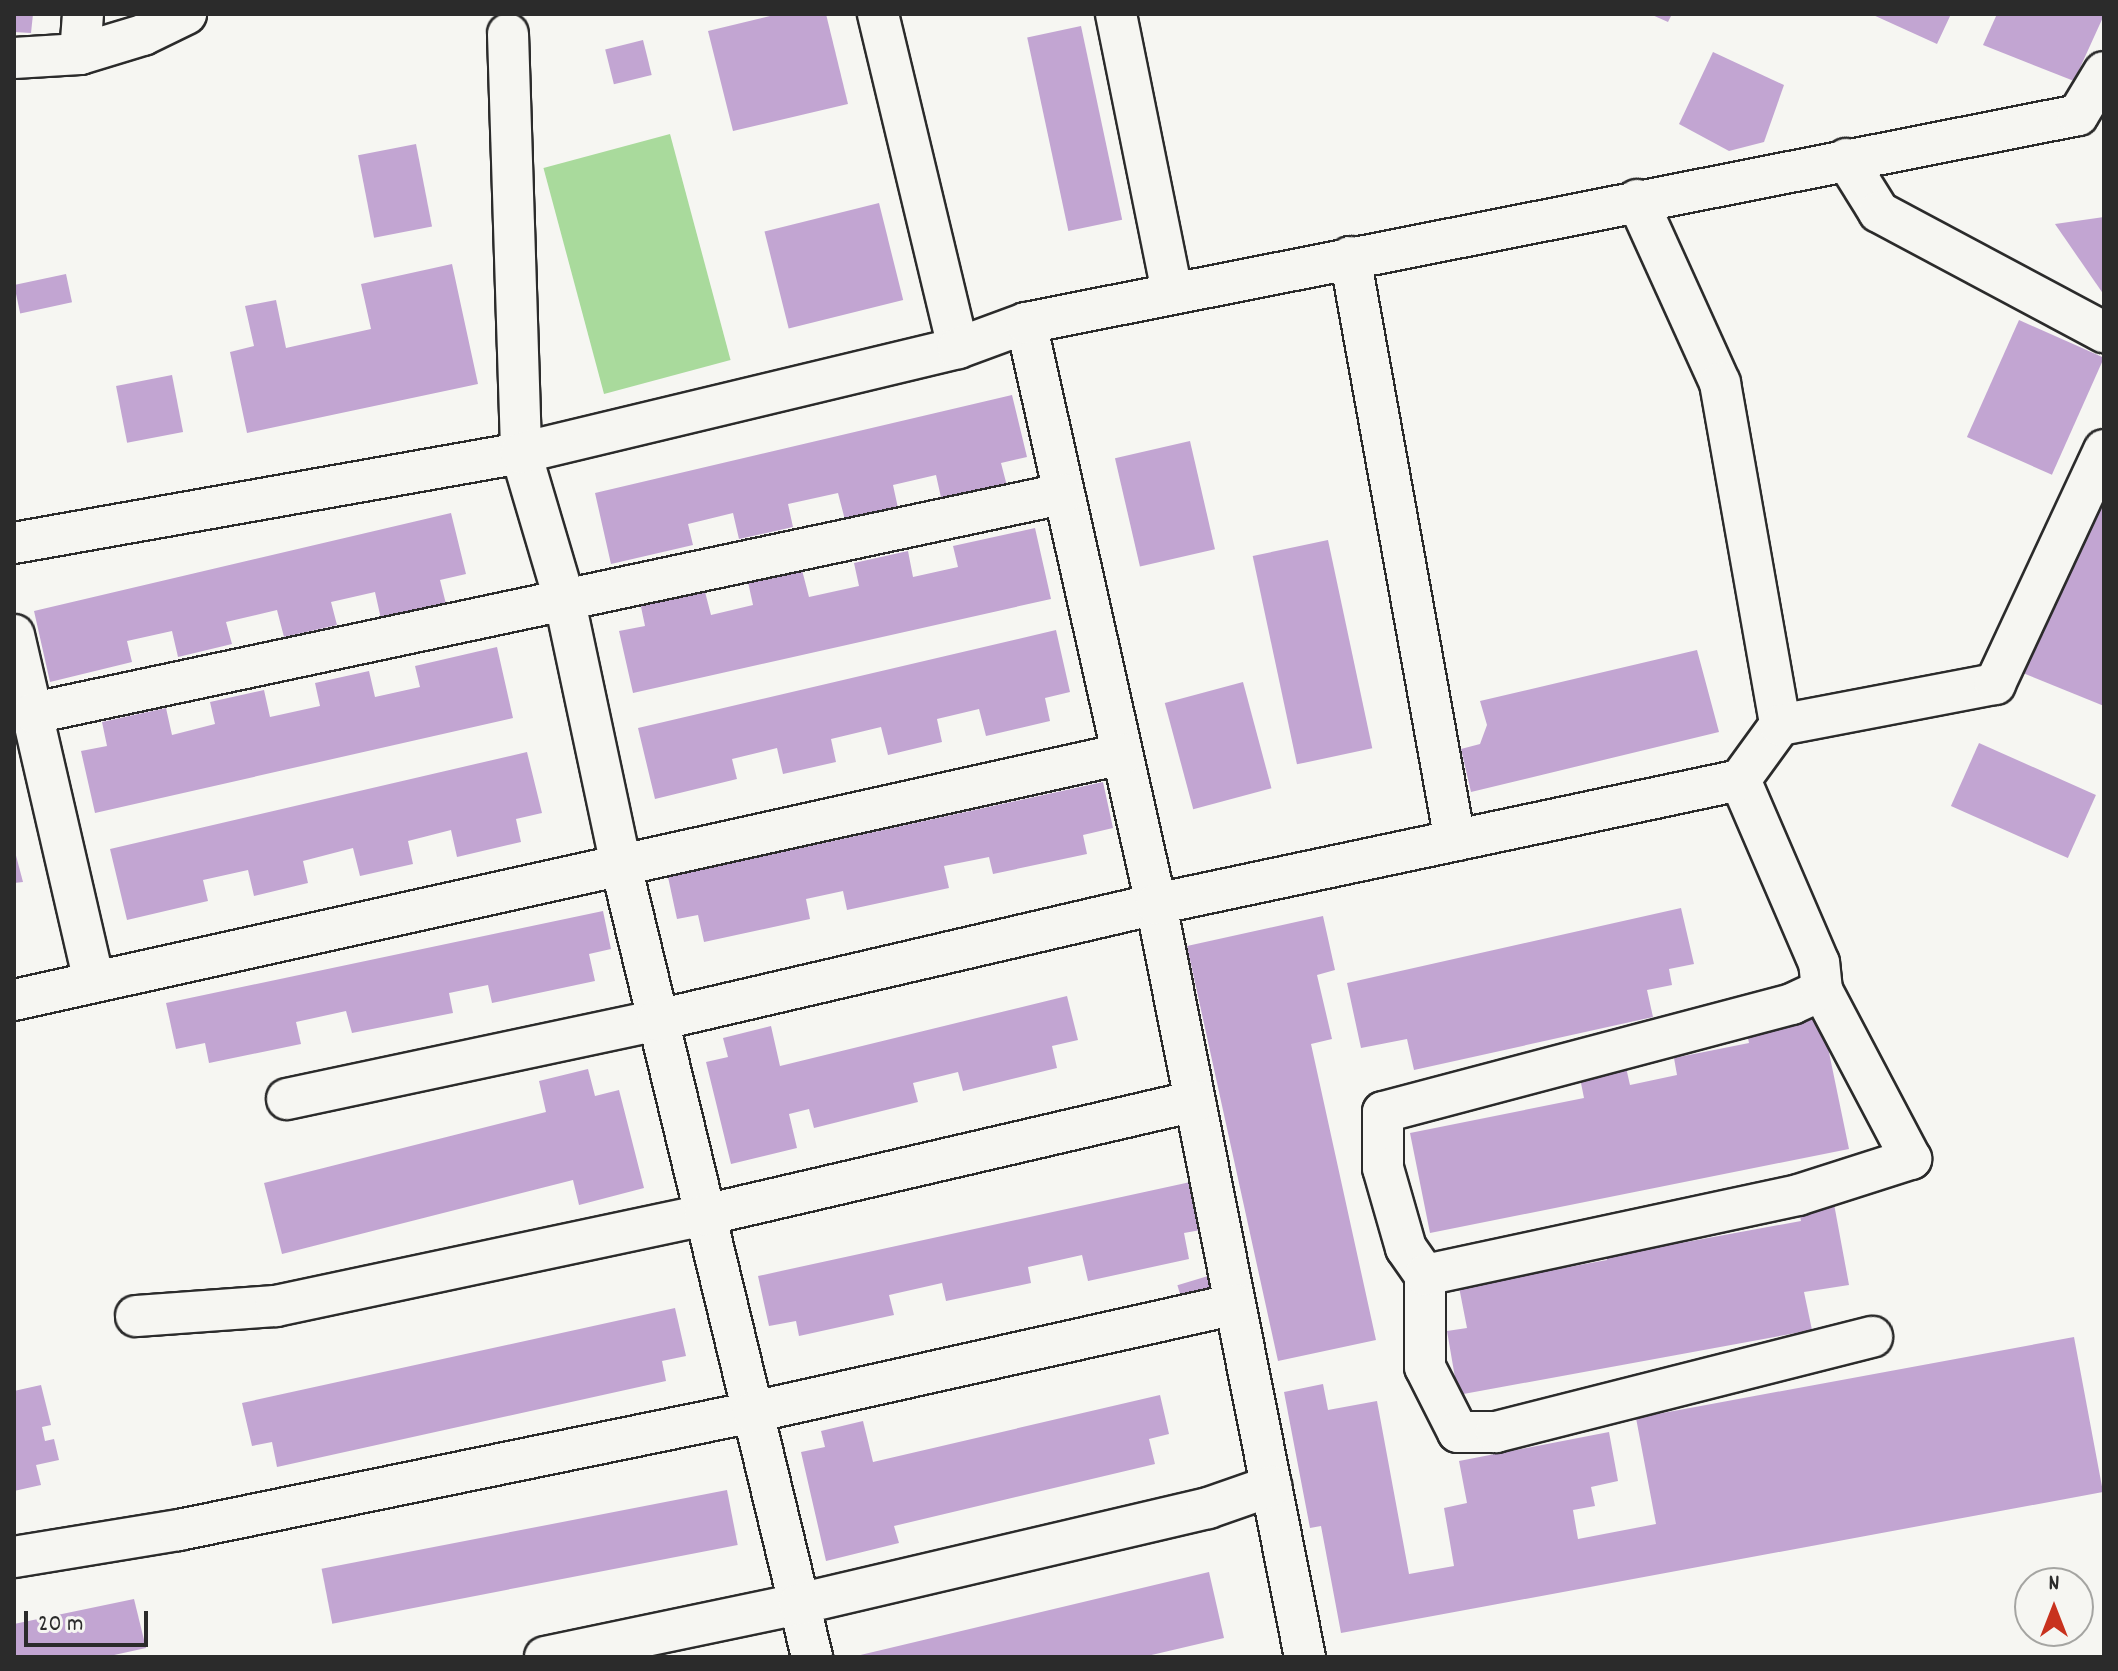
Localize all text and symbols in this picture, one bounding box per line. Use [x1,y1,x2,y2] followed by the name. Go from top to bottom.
[2014,1567,2094,1647] north arrow
[2049,1569,2059,1600] text: N
[28,1595,152,1645] scale bar
[38,1608,84,1642] text: 20 m

